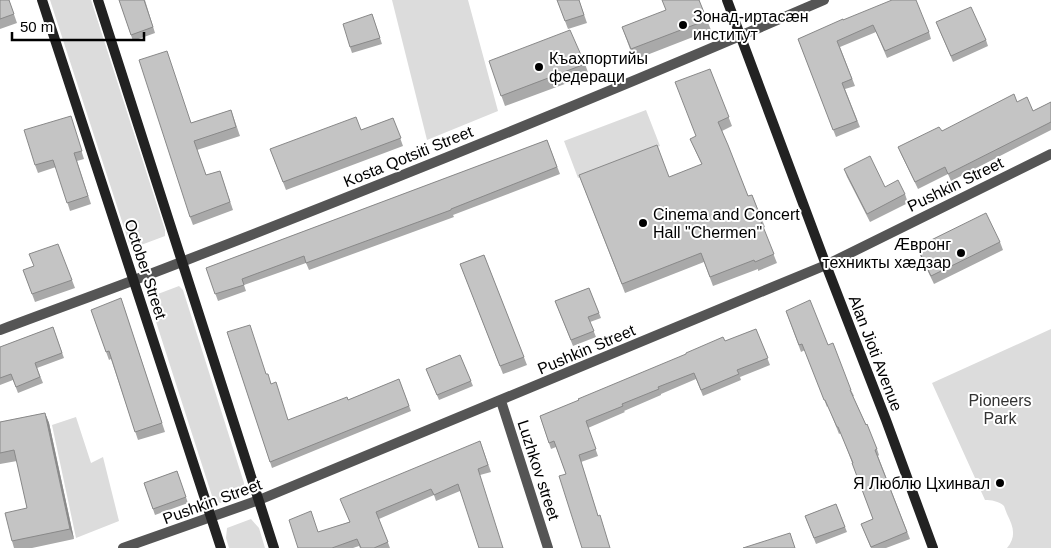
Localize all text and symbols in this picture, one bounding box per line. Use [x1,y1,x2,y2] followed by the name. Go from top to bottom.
[693,8,809,43] place label: Зонад-иртасæн институт
[12,10,145,42] scale bar
[20,18,53,35] text: 50 m
[677,19,689,31] marker: Зонад-иртасæн институт
[549,50,648,85] place label: Къахпортийы федераци
[533,61,545,73] marker: Къахпортийы федераци
[341,123,476,190] street label: Kosta Qotsiti Street
[905,154,1006,215] street label: Pushkin Street
[653,206,800,241] place label: Cinema and Concert Hall "Chermen"
[121,217,170,322] street label: October Street
[637,217,649,229] marker: Cinema and Concert Hall "Chermen"
[822,236,951,271] place label: Æвpонг техникты хæдзар
[955,247,967,259] marker: Æвpонг техникты хæдзар
[846,293,905,413] street label: Alan Jioti Avenue
[535,321,638,378] street label: Pushkin Street
[968,392,1032,427] park label: Pioneers Park
[514,418,563,523] street label: Luzhkov street
[160,475,264,527] street label: Pushkin Street
[853,475,990,492] place label: Я Люблю Цхинвал
[994,477,1006,489] marker: Я Люблю Цхинвал

